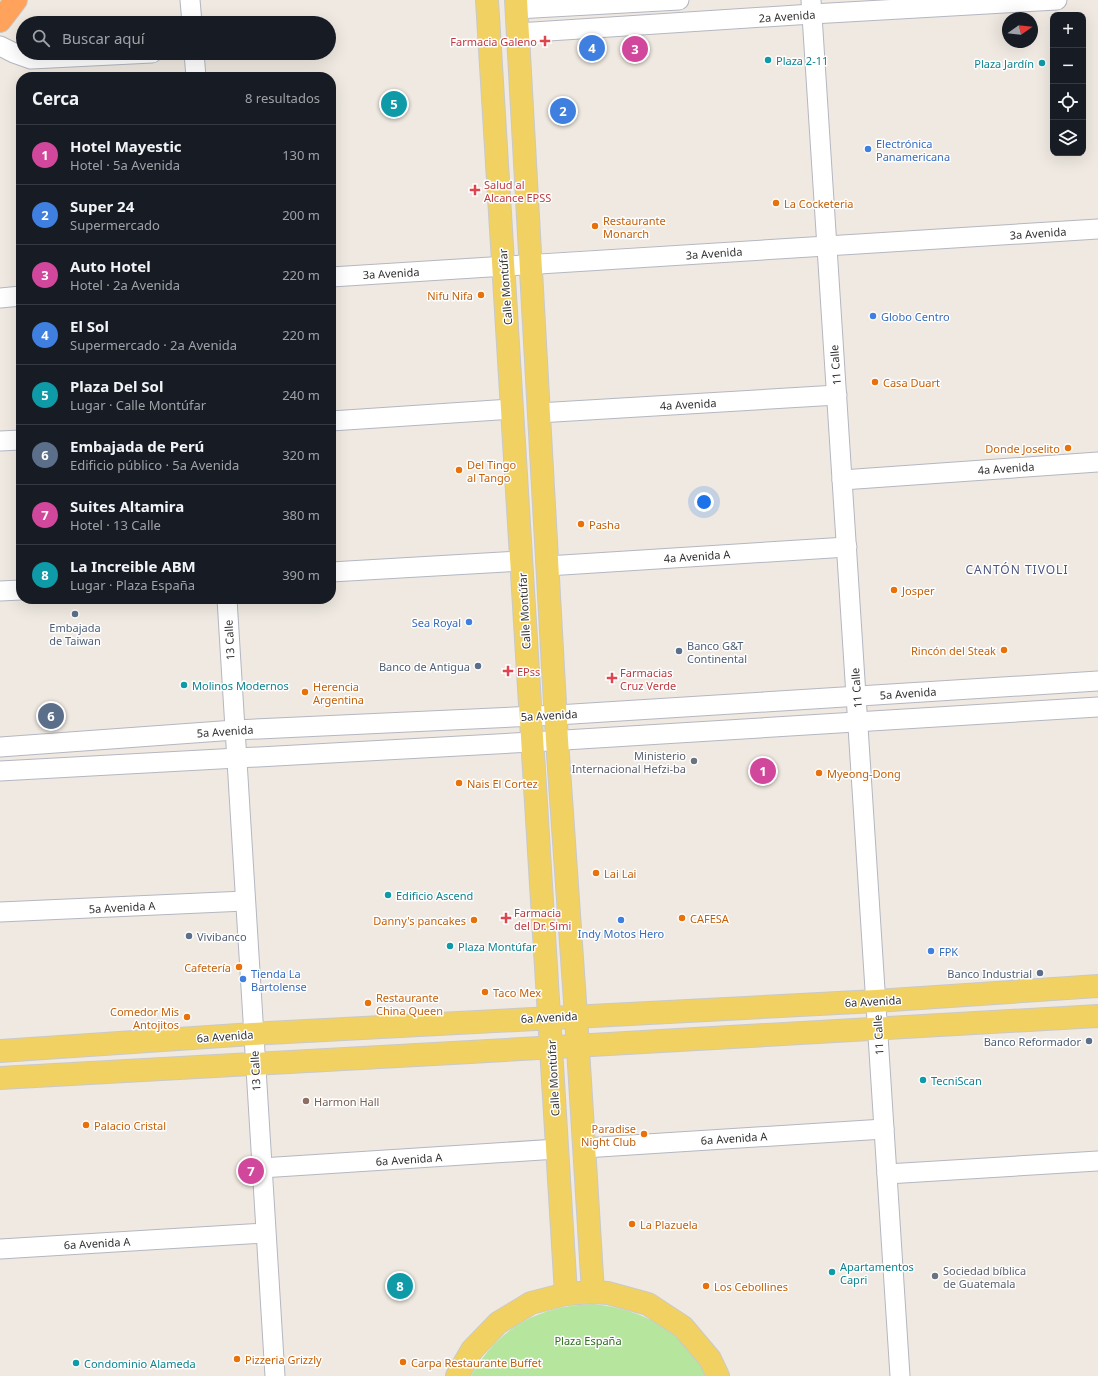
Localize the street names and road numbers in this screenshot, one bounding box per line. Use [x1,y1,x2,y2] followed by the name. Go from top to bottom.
[758,7,816,25] street label: 2a Avenida
[1009,224,1067,242] street label: 3a Avenida
[685,244,743,262] street label: 3a Avenida
[495,248,515,326] street label: Calle Montúfar
[362,264,420,282] street label: 3a Avenida
[826,344,844,386] street label: 11 Calle
[659,395,717,413] street label: 4a Avenida
[977,459,1035,477] street label: 4a Avenida
[663,546,732,566] street label: 4a Avenida A
[514,572,533,650] street label: Calle Montúfar
[220,619,238,661] street label: 13 Calle
[847,667,865,709] street label: 11 Calle
[879,684,937,702] street label: 5a Avenida
[520,706,578,724] street label: 5a Avenida
[196,722,254,740] street label: 5a Avenida
[88,898,157,916] street label: 5a Avenida A
[844,992,902,1010] street label: 6a Avenida
[520,1008,578,1026] street label: 6a Avenida
[869,1014,887,1056] street label: 11 Calle
[196,1027,254,1045] street label: 6a Avenida
[543,1039,562,1117] street label: Calle Montúfar
[246,1050,264,1092] street label: 13 Calle
[700,1128,769,1148] street label: 6a Avenida A
[375,1149,444,1169] street label: 6a Avenida A
[63,1234,132,1252] street label: 6a Avenida A

